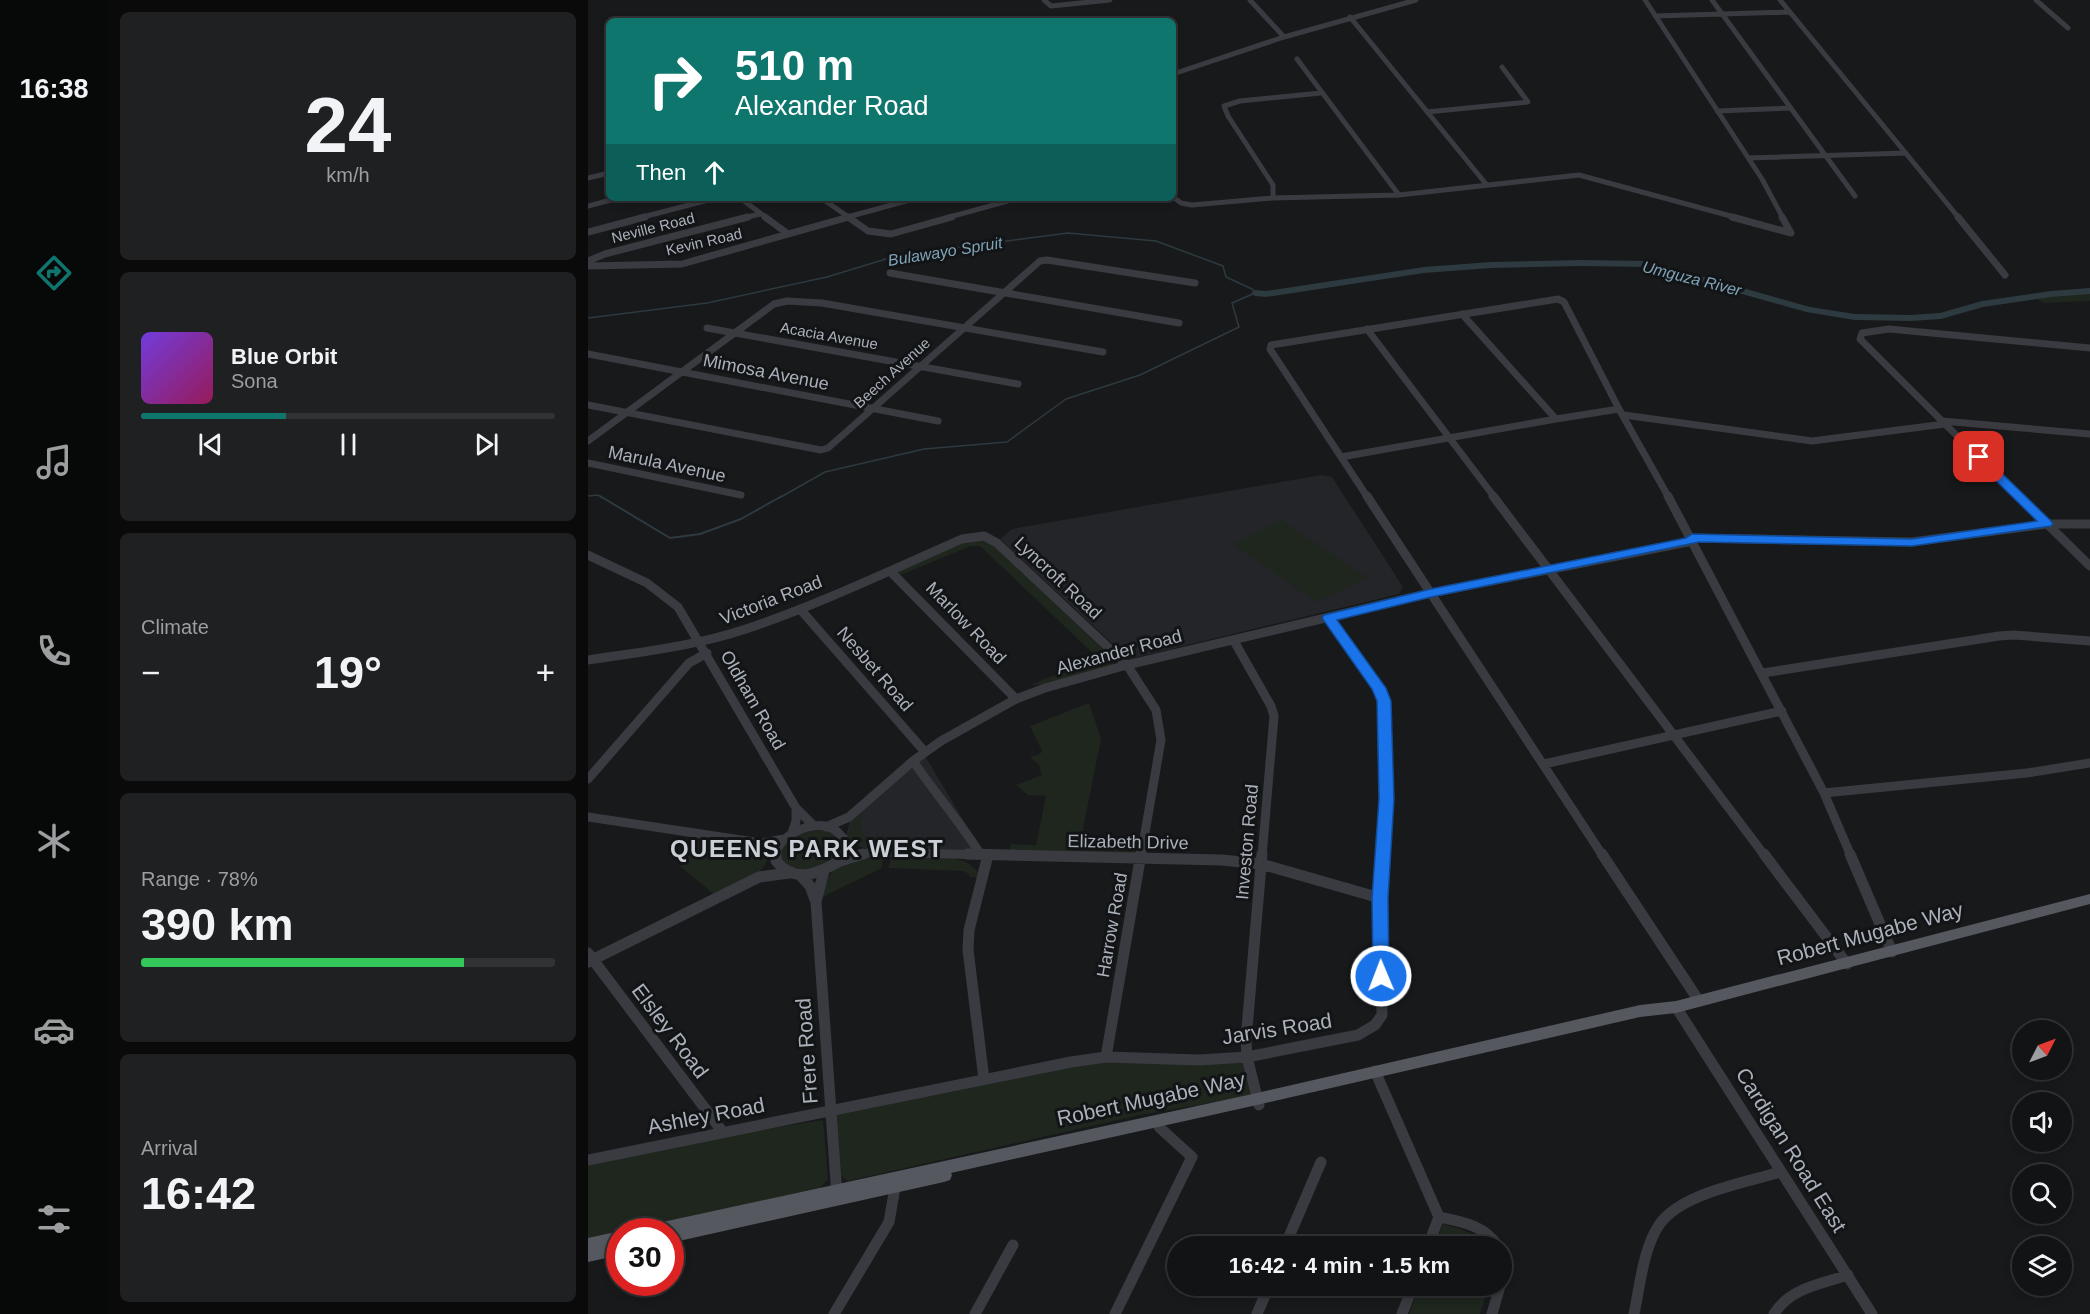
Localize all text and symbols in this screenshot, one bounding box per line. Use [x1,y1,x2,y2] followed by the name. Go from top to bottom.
[636,42,714,120] icon: right
[735,42,854,89] text: 510 m
[19,74,89,104] text: 16:38
[305,81,391,169] text: 24
[735,91,929,121] text: Alexander Road
[698,156,731,189] icon: ahead
[636,160,686,185] text: Then
[326,164,370,186] text: km/h
[610,209,696,246] street label: Neville Road
[664,225,744,259] street label: Kevin Road
[887,234,1004,269] water label: Bulawayo Spruit
[33,252,75,294] icon: directions
[1641,258,1744,299] water label: Umguza River
[779,319,879,352] street label: Acacia Avenue
[850,334,933,411] street label: Beech Avenue
[231,344,337,369] text: Blue Orbit
[701,350,831,394] street label: Mimosa Avenue
[231,370,278,392] text: Sona
[194,428,227,461] icon: previous
[332,428,365,461] icon: pause
[470,428,503,461] icon: next
[1953,431,2004,482] pin
[1962,440,1995,473] icon: arrive
[33,441,75,483] icon: music
[606,442,728,486] street label: Marula Avenue
[1010,533,1106,623] street label: Lyncroft Road
[717,571,825,629] street label: Victoria Road
[922,578,1010,668] street label: Marlow Road
[141,616,209,638] text: Climate
[833,623,917,715] street label: Nesbet Road
[1054,626,1184,678] street label: Alexander Road
[33,630,75,672] icon: phone
[314,647,382,698] text: 19°
[717,647,789,753] street label: Oldham Road
[141,654,160,691] text: −
[536,654,555,691] text: +
[1232,783,1262,901] street label: Investon Road
[33,820,75,862] icon: climate
[1067,831,1189,853] street label: Elizabeth Drive
[670,835,944,862] district label: QUEENS PARK WEST
[141,868,258,890] text: Range · 78%
[1093,871,1131,979] street label: Harrow Road
[1774,897,1966,969] street label: Robert Mugabe Way
[141,899,294,950] text: 390 km
[1349,944,1413,1008] position arrow
[627,979,713,1082] street label: Elsley Road
[791,997,822,1105] street label: Frere Road
[1220,1008,1333,1049] street label: Jarvis Road
[33,1009,75,1051] icon: car
[2012,1020,2072,1080] north arrow
[2012,1020,2072,1296] map controls
[1732,1063,1851,1236] street label: Cardigan Road East
[1055,1067,1248,1130] street label: Robert Mugabe Way
[2012,1092,2072,1152] button: sound
[645,1093,767,1138] street label: Ashley Road
[141,1137,198,1159] text: Arrival
[2012,1164,2072,1224] button: search
[141,1168,256,1219] text: 16:42
[33,1198,75,1240] icon: filters
[606,1218,684,1296] speed limit sign: 30
[2012,1236,2072,1296] button: layers
[1229,1253,1450,1278] text: 16:42 · 4 min · 1.5 km

